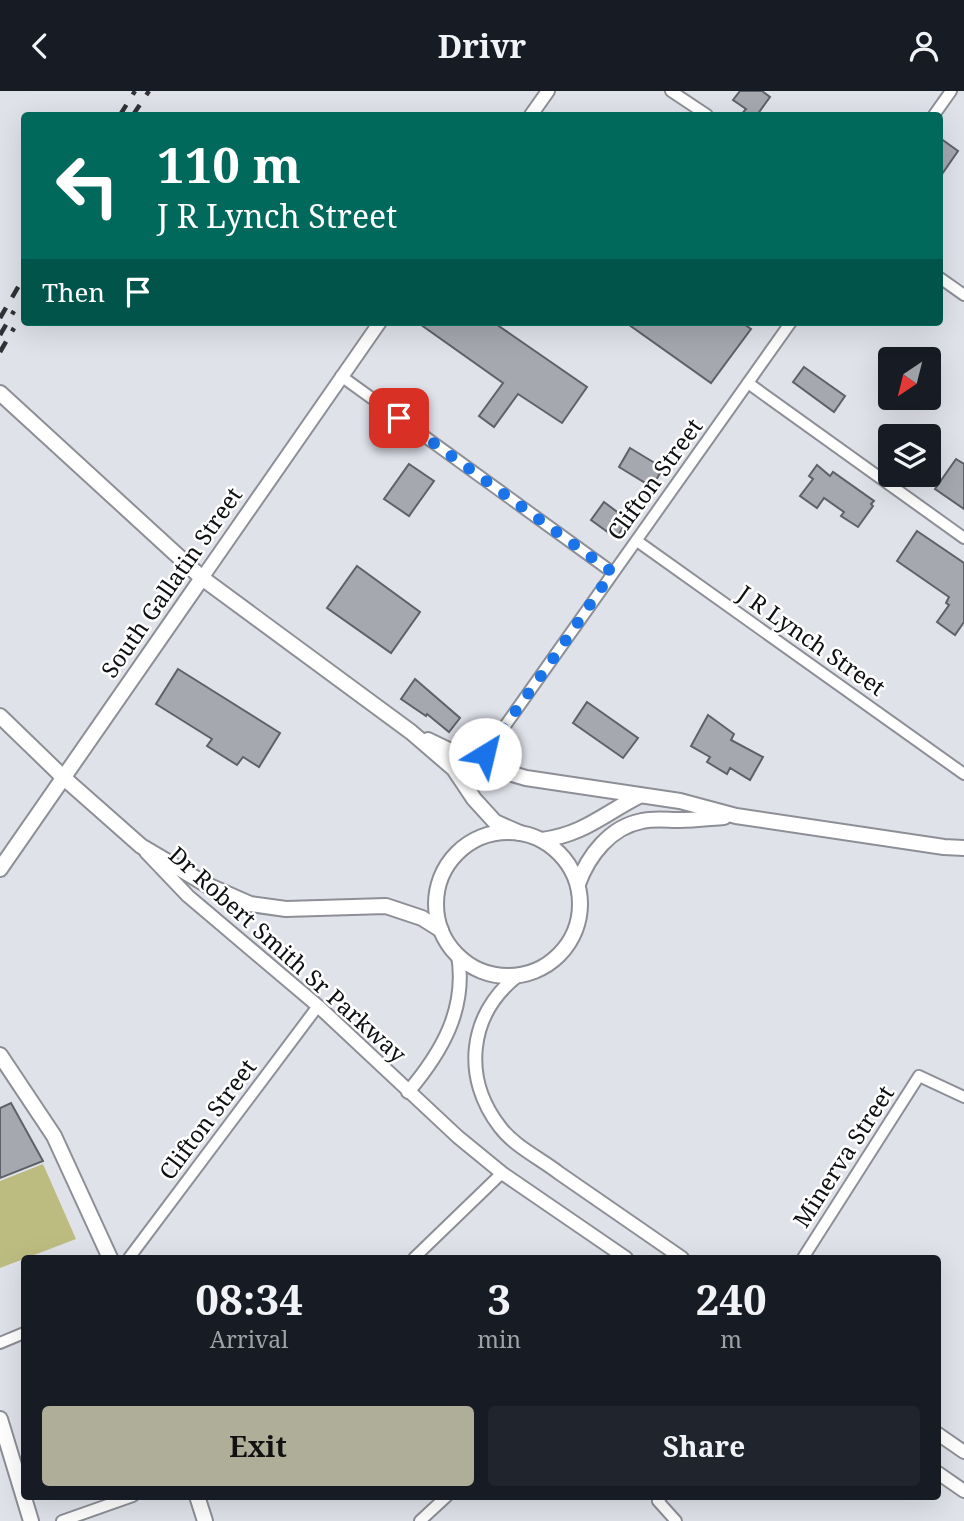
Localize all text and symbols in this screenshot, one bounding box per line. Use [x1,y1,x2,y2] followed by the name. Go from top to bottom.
[438,24,526,67] text: Drivr
[21,27,59,65] icon: back
[905,27,943,65] icon: person
[157,131,301,197] text: 110 m
[42,140,133,231] icon: left
[157,194,397,237] text: J R Lynch Street
[119,273,157,311] icon: arrive
[42,274,105,310] text: Then
[878,347,942,409] north arrow
[878,347,941,487] map controls
[369,388,429,448] pin
[380,399,418,437] icon: arrive
[599,412,709,546] street label: Clifton Street
[878,424,941,487] button: layers
[93,480,249,684] street label: South Gallatin Street
[731,577,892,703] street label: J R Lynch Street
[448,717,522,791] position arrow
[162,839,414,1069] street label: Dr Robert Smith Sr Parkway
[151,1052,263,1186] street label: Clifton Street
[785,1079,901,1233] street label: Minerva Street
[195,1270,303,1327] text: 08:34
[487,1270,511,1327] text: 3
[695,1270,767,1327] text: 240
[210,1323,288,1355] text: Arrival
[477,1323,521,1355] text: min
[720,1323,742,1355] text: m
[42,1406,474,1486] button: Exit
[488,1406,920,1486] button: Share

